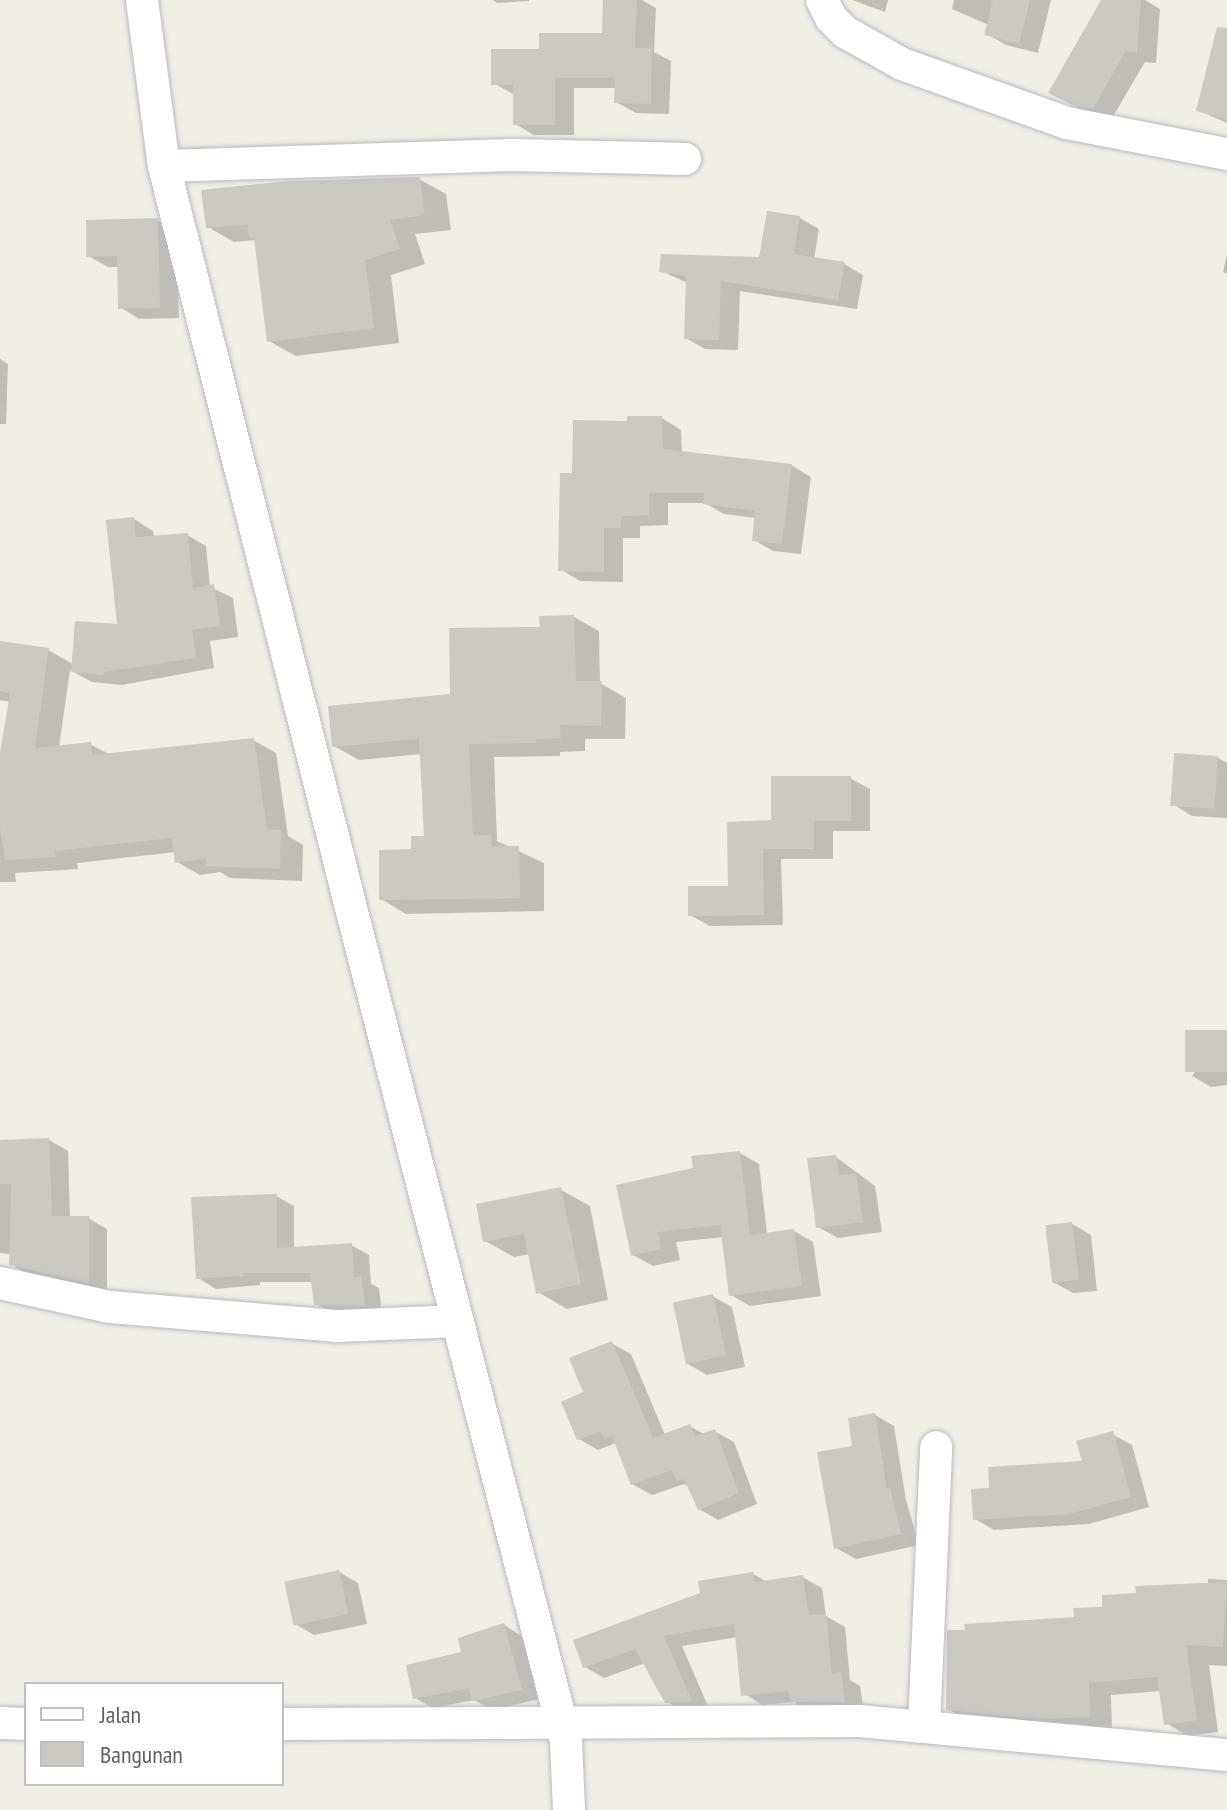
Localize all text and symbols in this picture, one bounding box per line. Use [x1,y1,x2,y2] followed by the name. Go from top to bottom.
[24,1682,284,1786] legend
[100,1699,141,1730] text: Jalan
[100,1739,183,1770] text: Bangunan

